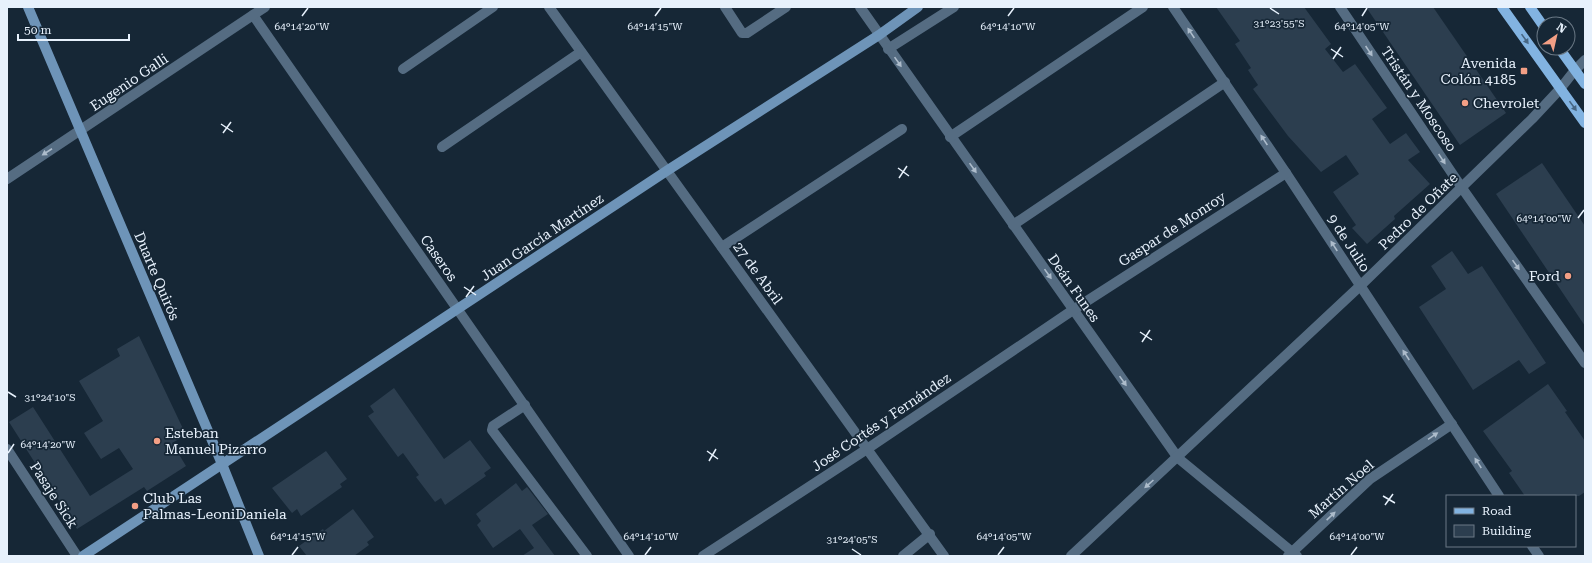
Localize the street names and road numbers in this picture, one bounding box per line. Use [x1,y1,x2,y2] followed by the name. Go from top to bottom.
[1378,43,1460,155] street label: Tristán y Moscoso
[87,50,171,114] street label: Eugenio Galli
[1375,169,1461,253] street label: Pedro de Oñate
[1115,188,1229,270] street label: Gaspar de Monroy
[478,190,607,284] street label: Juan García Martínez
[1324,211,1374,275] street label: 9 de Julio
[131,229,183,323] street label: Duarte Quirós
[417,232,461,284] street label: Caseros
[730,239,786,308] street label: 27 de Abril
[1045,251,1103,325] street label: Deán Funes
[809,369,954,474] street label: José Cortés y Fernández
[1305,456,1377,521] street label: Martín Noel
[27,459,81,531] street label: Pasaje Sick

